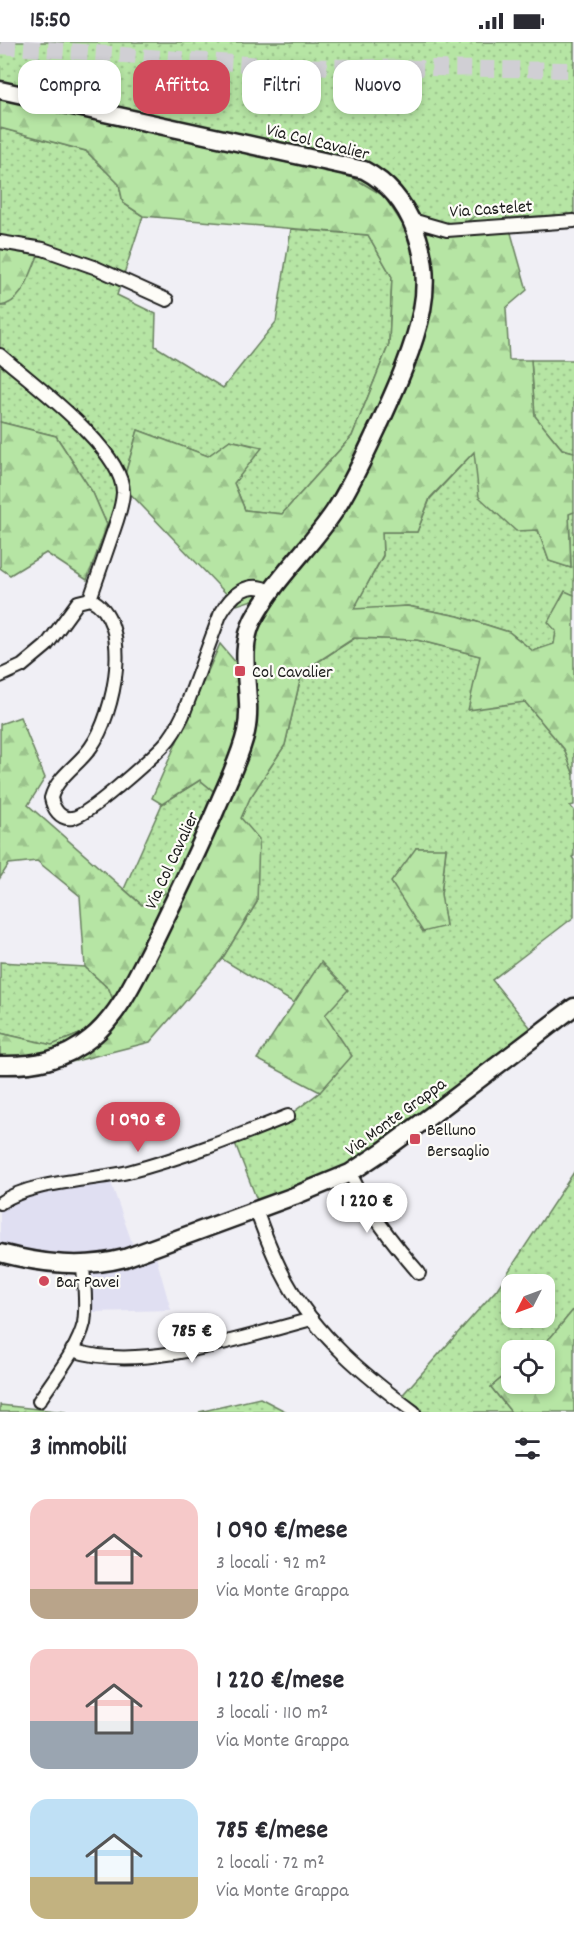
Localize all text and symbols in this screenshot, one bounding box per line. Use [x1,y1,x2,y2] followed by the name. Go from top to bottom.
[30,6,71,37] text: 15:50
[18,60,121,114] chip: Compra
[133,60,230,114] chip: Affitta
[242,60,321,114] chip: Filtri
[333,60,422,114] chip: Nuovo
[263,119,372,168] street label: Via Col Cavalier
[449,195,534,226] street label: Via Castelet
[252,661,333,686] place label: Col Cavalier
[233,664,247,678] marker: Col Cavalier
[140,808,207,914] street label: Via Col Cavalier
[341,1073,453,1163] street label: Via Monte Grappa
[83,1102,193,1153] pin: 1 090 €
[110,1107,166,1135] text: 1 090 €
[427,1119,490,1165] place label: Belluno Bersaglio
[408,1132,422,1146] marker: Belluno Bersaglio
[312,1183,422,1234] pin: 1 220 €
[340,1188,394,1216] text: 1 220 €
[56,1271,119,1296] place label: Bar Pavei
[37,1274,51,1288] marker: Bar Pavei
[501,1274,555,1328] north arrow
[501,1274,555,1394] map controls
[150,1313,234,1364] pin: 785 €
[172,1318,212,1346] text: 785 €
[501,1340,555,1394] button: locate
[30,1430,127,1467] text: 3 immobili
[511,1432,544,1465] icon: filters
[216,1513,347,1550] text: 1 090 €/mese
[78,1523,150,1595] icon: home
[216,1550,326,1578] text: 3 locali · 92 m²
[216,1578,349,1606] text: Via Monte Grappa
[216,1663,344,1700] text: 1 220 €/mese
[78,1673,150,1745] icon: home
[216,1700,328,1728] text: 3 locali · 110 m²
[216,1728,349,1756] text: Via Monte Grappa
[216,1813,328,1850] text: 785 €/mese
[78,1823,150,1895] icon: home
[216,1850,325,1878] text: 2 locali · 72 m²
[216,1878,349,1906] text: Via Monte Grappa

